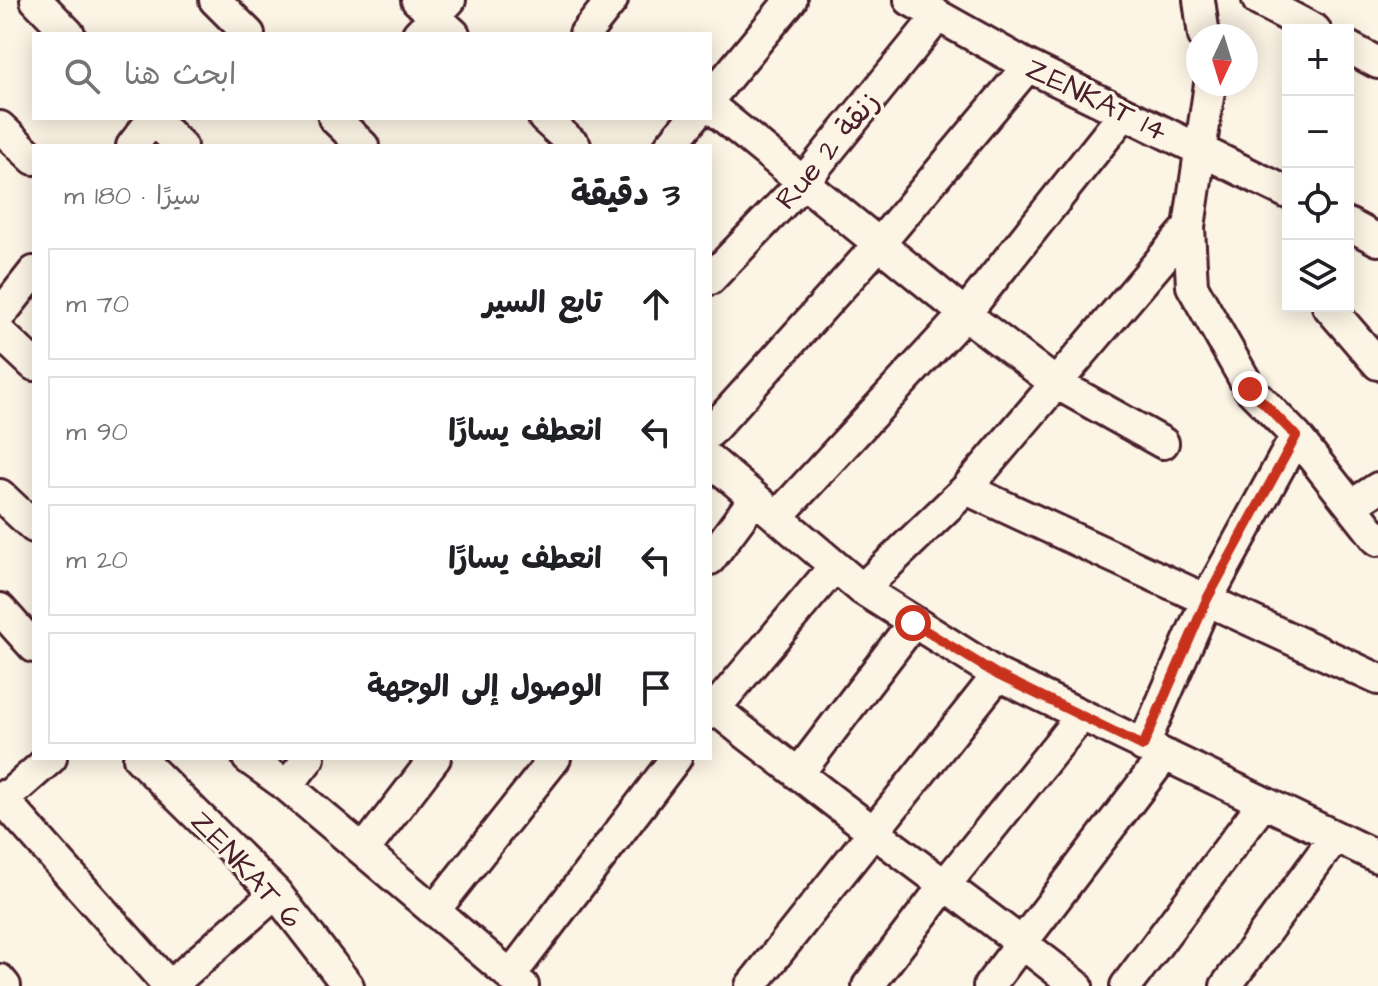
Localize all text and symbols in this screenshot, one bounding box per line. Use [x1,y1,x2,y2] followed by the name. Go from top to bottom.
[1186,24,1258,96] north arrow
[1282,24,1354,312] map controls
[1282,24,1354,96] button: +
[32,32,712,120] search box
[1019,48,1174,152] street label: ZENKAT 14
[60,54,104,98] icon: search
[124,54,236,96] text: ابحث هنا
[766,82,890,219] street label: Rue 2 زنقة
[1282,96,1354,168] button: −
[1282,168,1354,240] button: locate
[571,171,680,219] text: 3 دقيقة
[64,178,201,214] text: سيرًا · 180 m
[1282,240,1354,312] button: layers
[483,282,602,324] text: تابع السير
[634,282,678,326] icon: ahead
[66,286,129,322] text: 70 m
[1232,371,1268,407] route end
[448,410,602,452] text: انعطف يسارًا
[634,410,678,454] icon: left
[66,414,128,450] text: 90 m
[448,538,602,580] text: انعطف يسارًا
[634,538,678,582] icon: left
[66,542,128,578] text: 20 m
[895,605,931,641] route start
[367,666,602,708] text: الوصول إلى الوجهة
[634,666,678,710] icon: arrive
[181,802,312,938] street label: ZENKAT 6

